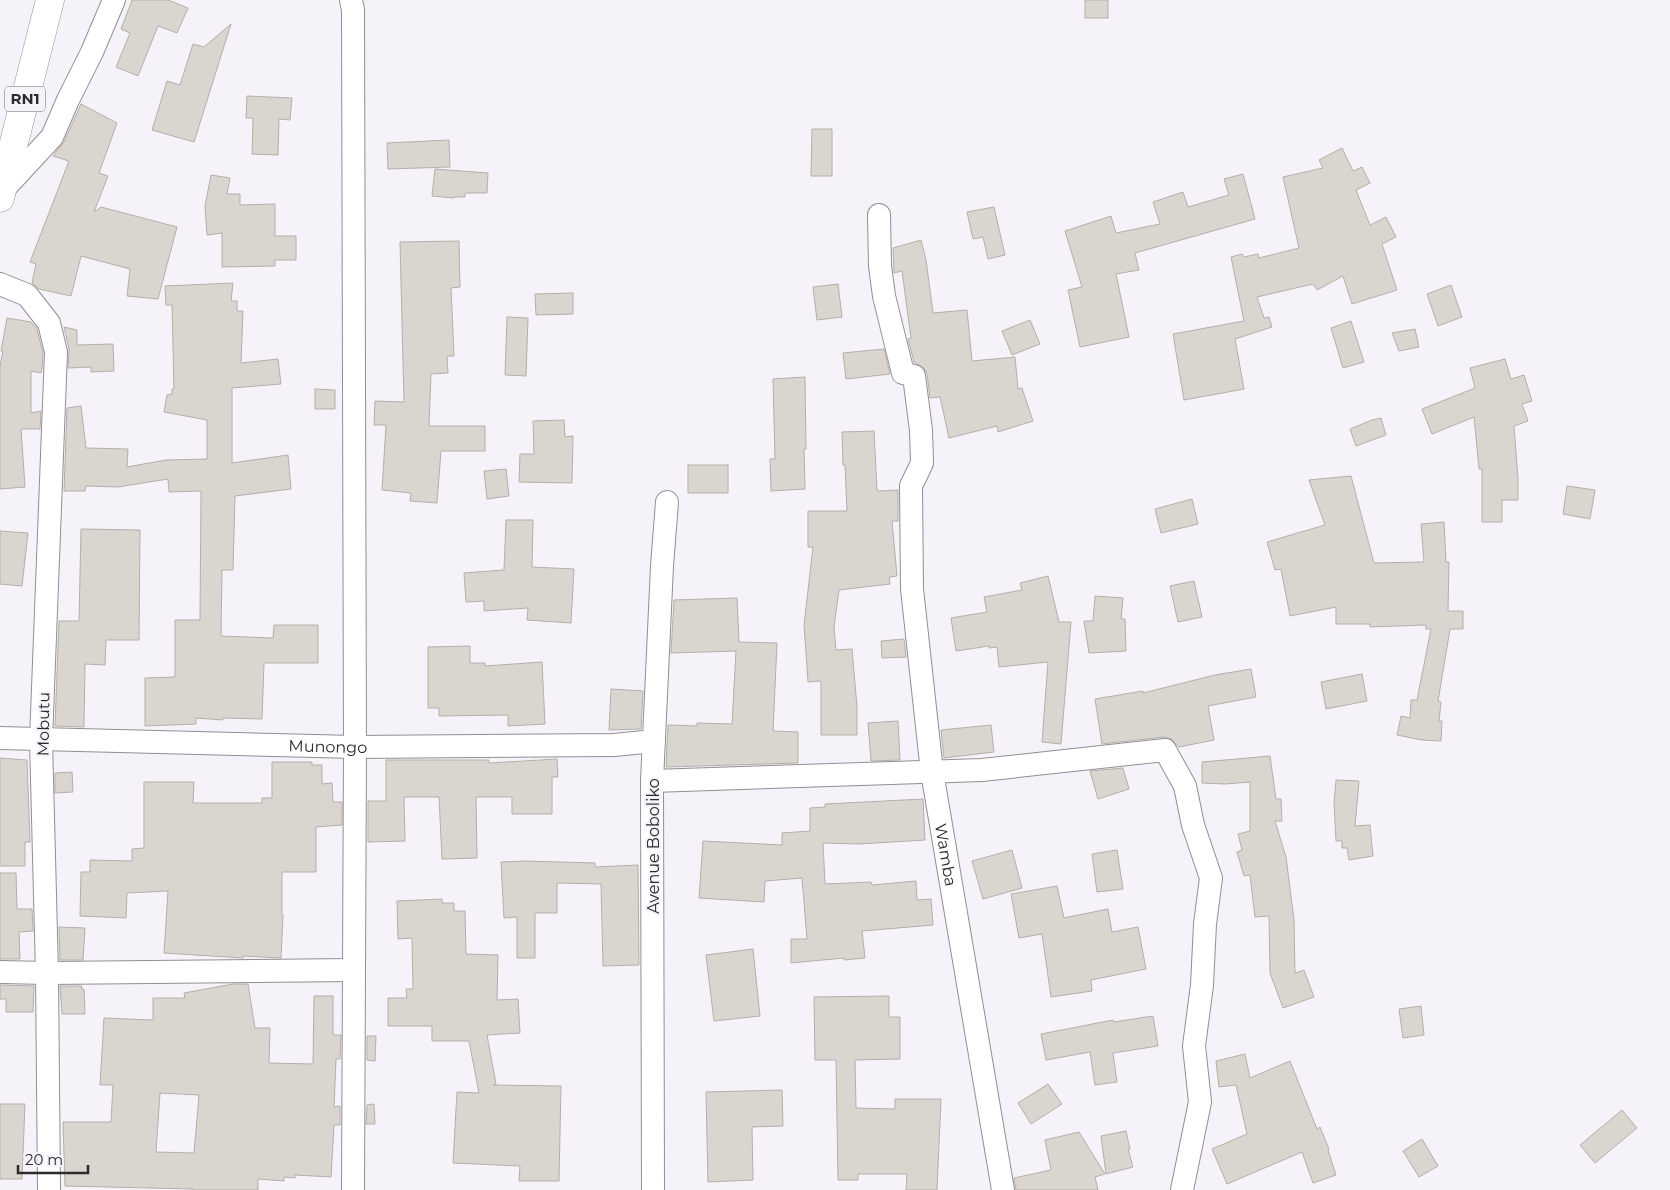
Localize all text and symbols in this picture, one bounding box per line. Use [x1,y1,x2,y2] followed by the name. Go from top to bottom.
[5,86,45,112] road number: RN1
[33,692,54,756] street label: Mobutu
[288,736,367,757] street label: Munongo
[644,778,663,914] street label: Avenue Boboliko
[931,822,960,888] street label: Wamba
[18,1142,88,1174] scale bar
[25,1150,63,1169] text: 20 m

